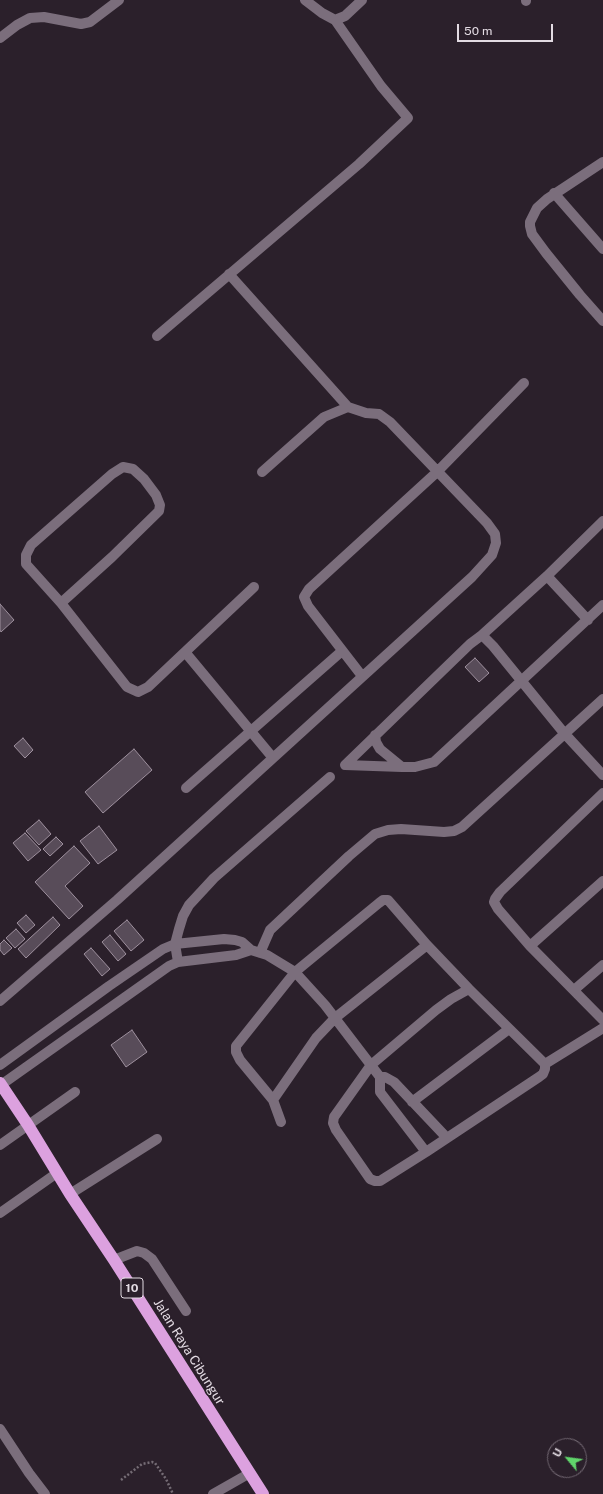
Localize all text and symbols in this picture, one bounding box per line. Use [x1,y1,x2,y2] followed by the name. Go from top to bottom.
[459,16,555,42] scale bar
[464,24,492,38] text: 50 m
[121,1278,143,1298] road number: 10
[150,1296,228,1408] street label: Jalan Raya Cibungur
[547,1438,587,1478] north arrow
[550,1446,565,1459] text: U

